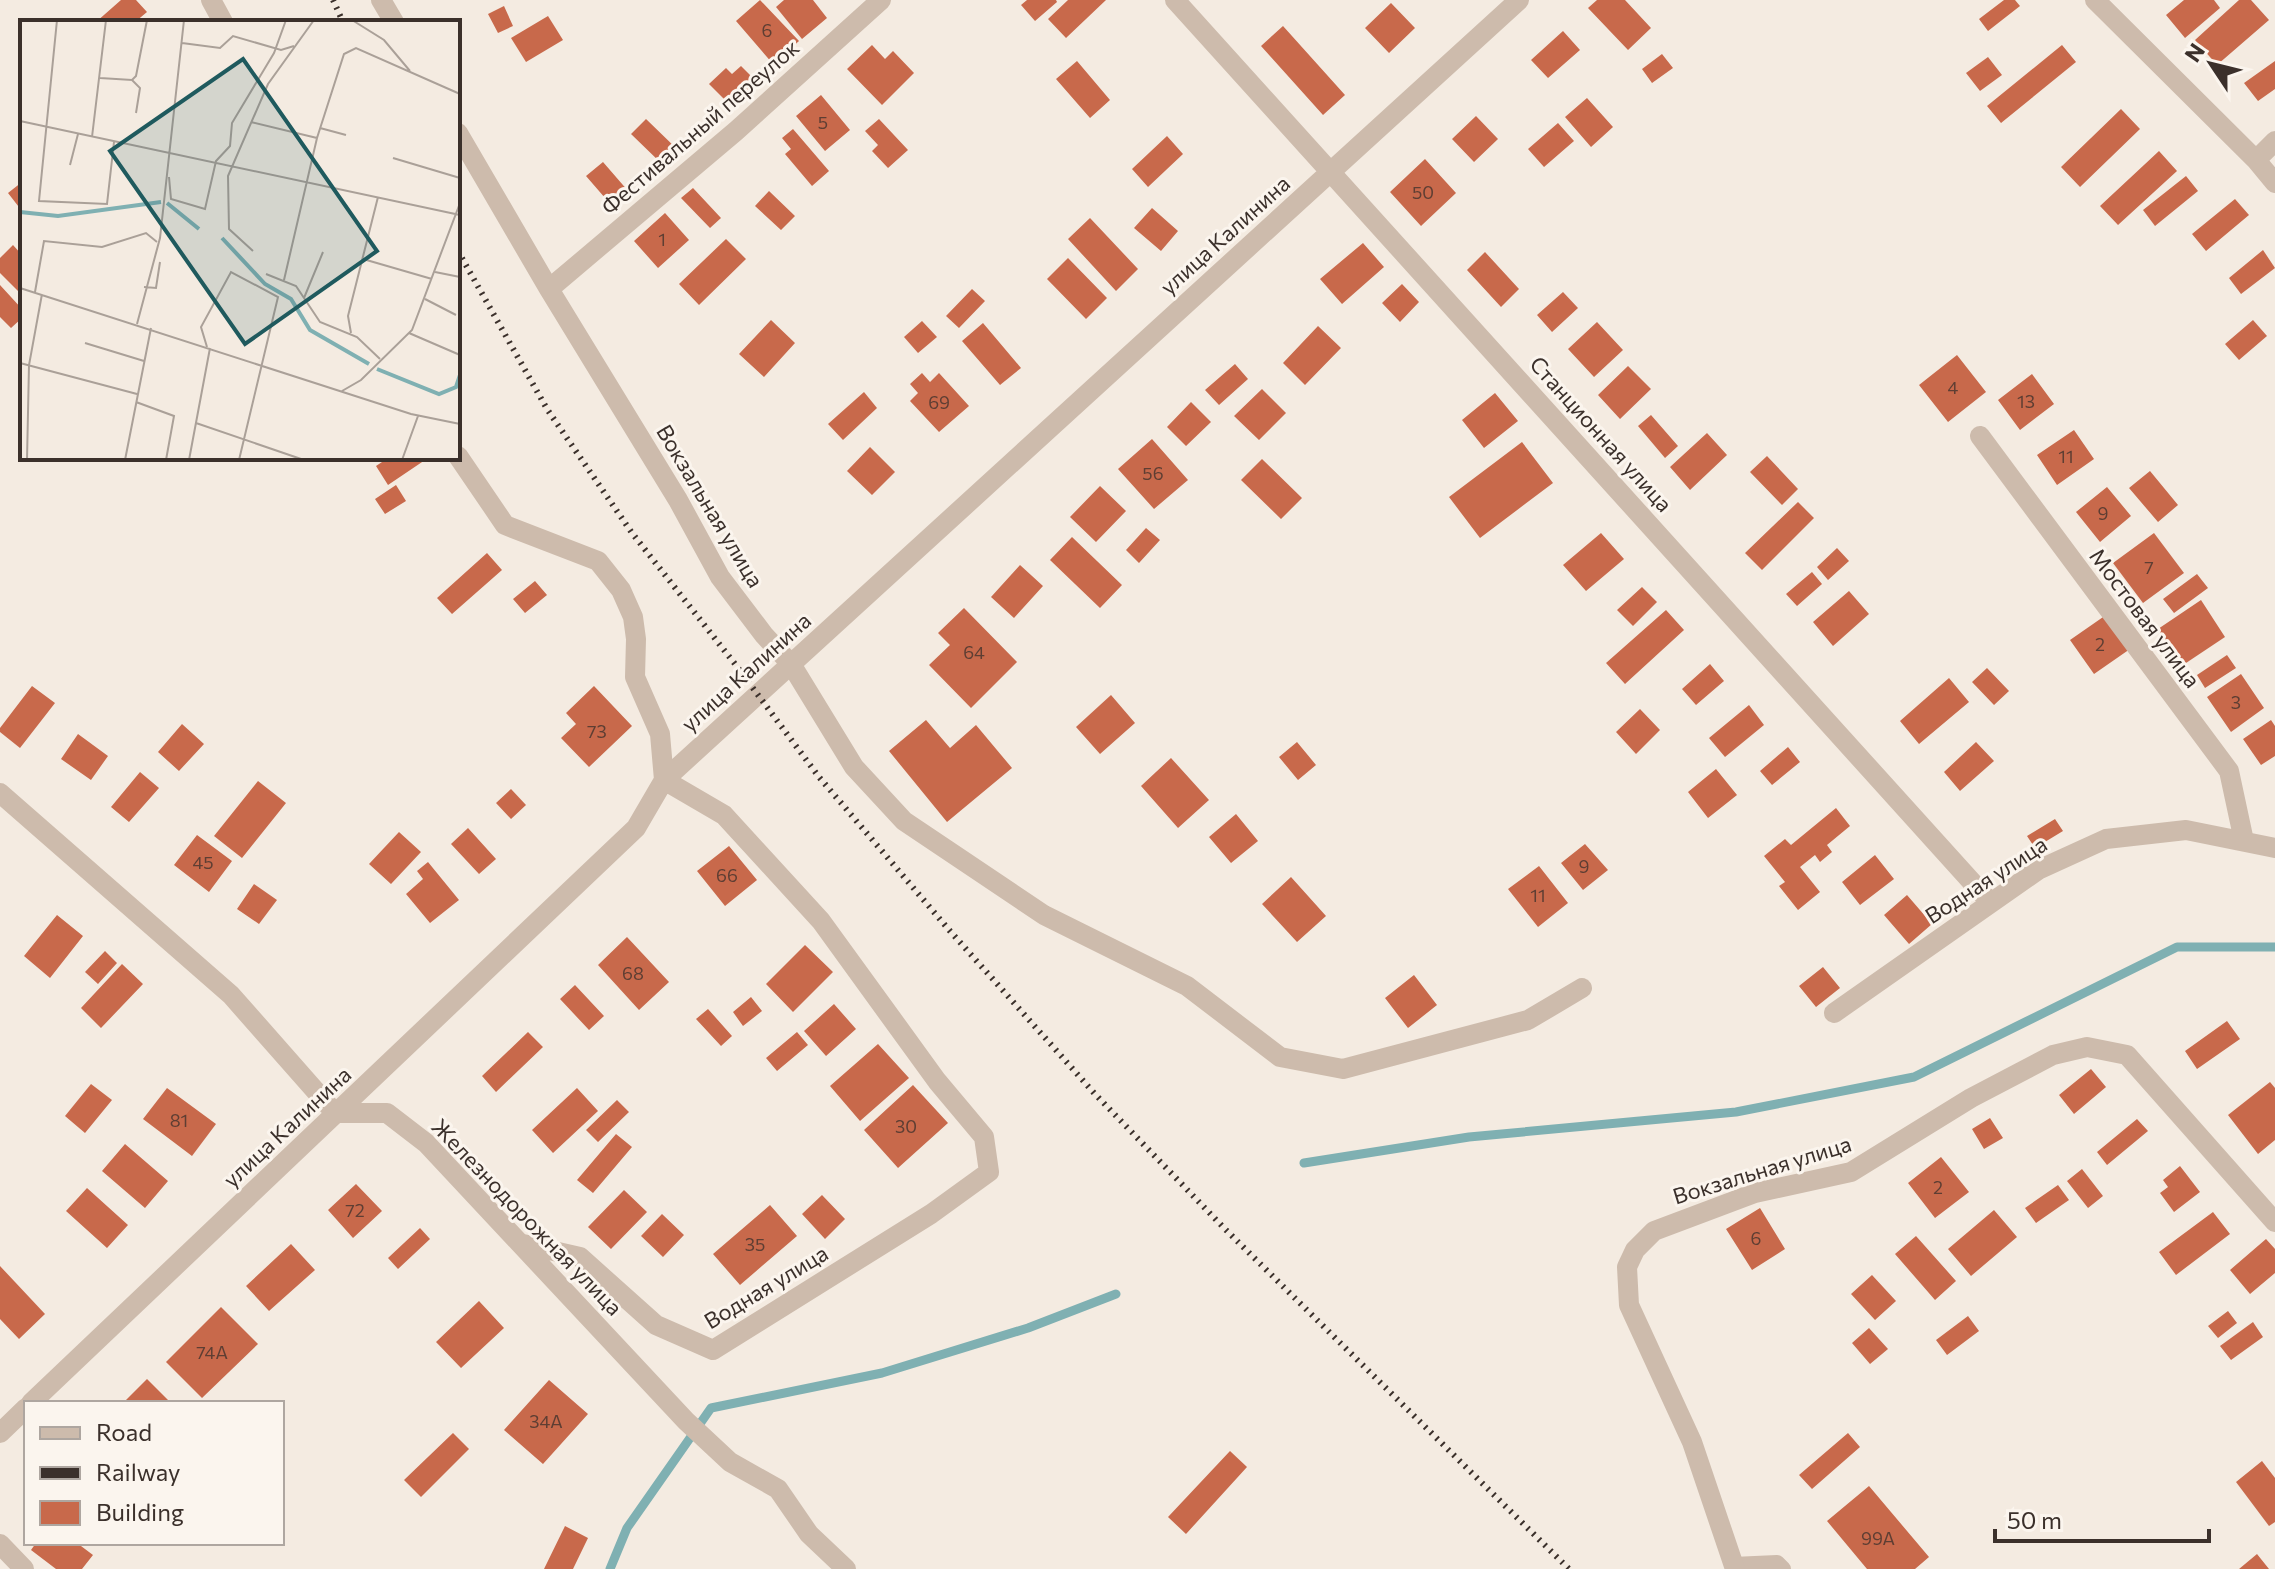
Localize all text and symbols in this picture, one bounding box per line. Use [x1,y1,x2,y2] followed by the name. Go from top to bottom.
[762,19,772,41] house number: 6
[20,20,460,460] inset map
[2171,24,2251,104] north arrow
[595,33,804,220] street label: Фестивальный переулок
[2178,38,2210,67] text: N
[818,111,828,133] house number: 5
[1154,169,1295,300] street label: улица Калинина
[1412,181,1434,203] house number: 50
[658,228,666,250] house number: 1
[1524,350,1678,517] street label: Станционная улица
[1948,376,1959,398] house number: 4
[2017,390,2035,412] house number: 13
[928,391,950,413] house number: 69
[651,419,770,592] street label: Вокзальная улица
[2058,445,2074,467] house number: 11
[1142,462,1164,484] house number: 56
[2098,502,2108,524] house number: 9
[2084,543,2207,693] street label: Мостовая улица
[2144,556,2154,578] house number: 7
[675,606,816,737] street label: улица Калинина
[2095,633,2105,655] house number: 2
[963,641,985,663] house number: 64
[2231,691,2241,713] house number: 3
[587,720,607,742] house number: 73
[1920,830,2052,929] street label: Водная улица
[192,851,214,873] house number: 45
[1579,855,1589,877] house number: 9
[716,864,738,886] house number: 66
[1530,884,1546,906] house number: 11
[622,962,644,984] house number: 68
[217,1061,356,1193] street label: улица Калинина
[170,1109,188,1131] house number: 81
[426,1113,628,1321] street label: Железнодорожная улица
[895,1115,917,1137] house number: 30
[1669,1130,1854,1209] street label: Вокзальная улица
[1933,1176,1943,1198] house number: 2
[345,1199,365,1221] house number: 72
[1751,1227,1761,1249] house number: 6
[745,1233,765,1255] house number: 35
[699,1239,833,1334] street label: Водная улица
[196,1341,228,1363] house number: 74А
[24,1401,284,1545] legend
[529,1410,563,1432] house number: 34А
[96,1417,152,1446] text: Road
[96,1457,181,1486] text: Railway
[1995,1493,2209,1543] scale bar
[96,1497,184,1526] text: Building
[2007,1505,2062,1534] text: 50 m
[1861,1527,1895,1549] house number: 99А

